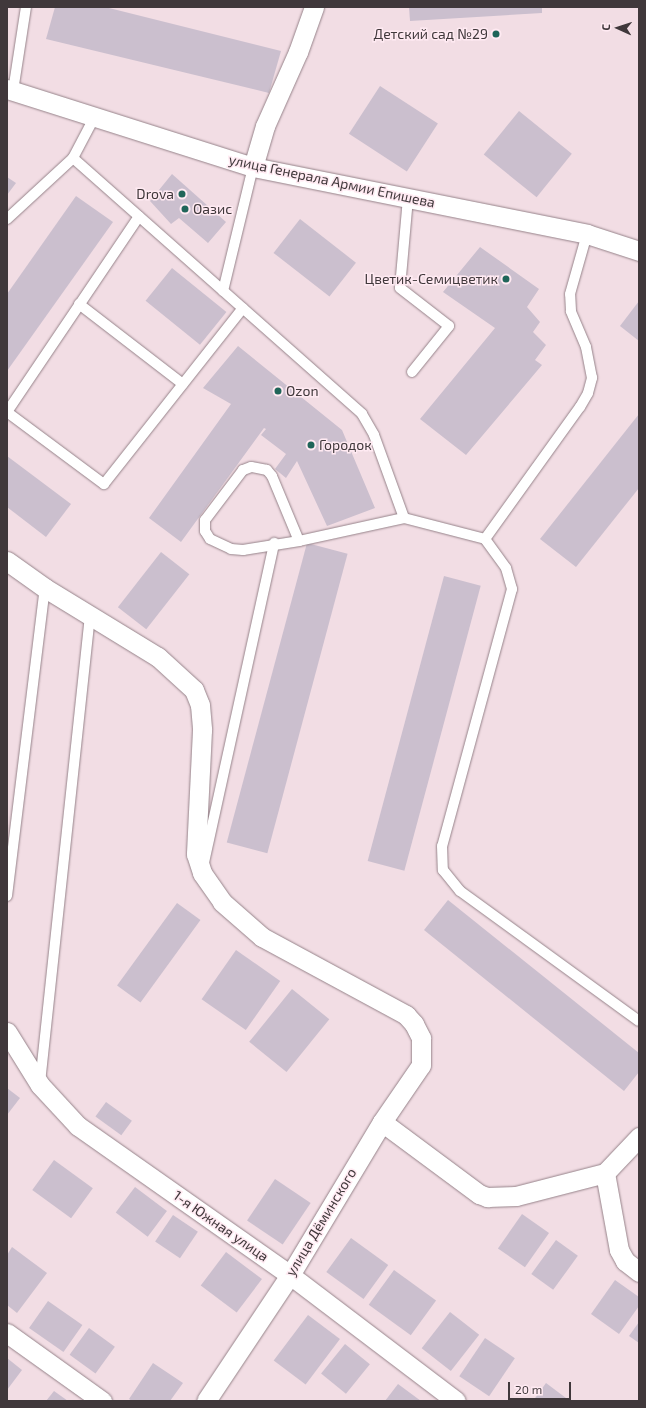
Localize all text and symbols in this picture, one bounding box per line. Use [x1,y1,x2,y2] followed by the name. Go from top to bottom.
[598,8,638,48] north arrow
[599,24,612,31] text: С
[374,26,488,42] place label: Детский сад №29
[491,29,501,39] marker: Детский сад №29
[227,151,437,211] street label: улица Генерала Армии Епишева
[136,186,174,202] place label: Drova
[177,189,187,199] marker: Drova
[193,201,232,217] place label: Оазис
[180,204,190,214] marker: Оазис
[365,271,498,287] place label: Цветик-Семицветик
[501,274,511,284] marker: Цветик-Семицветик
[286,383,319,399] place label: Ozon
[273,386,283,396] marker: Ozon
[319,437,372,453] place label: Городок
[306,440,316,450] marker: Городок
[282,1165,360,1279] street label: улица Дёминского
[170,1187,272,1265] street label: 1-я Южная улица
[510,1374,573,1400] scale bar
[515,1382,542,1396] text: 20 m

